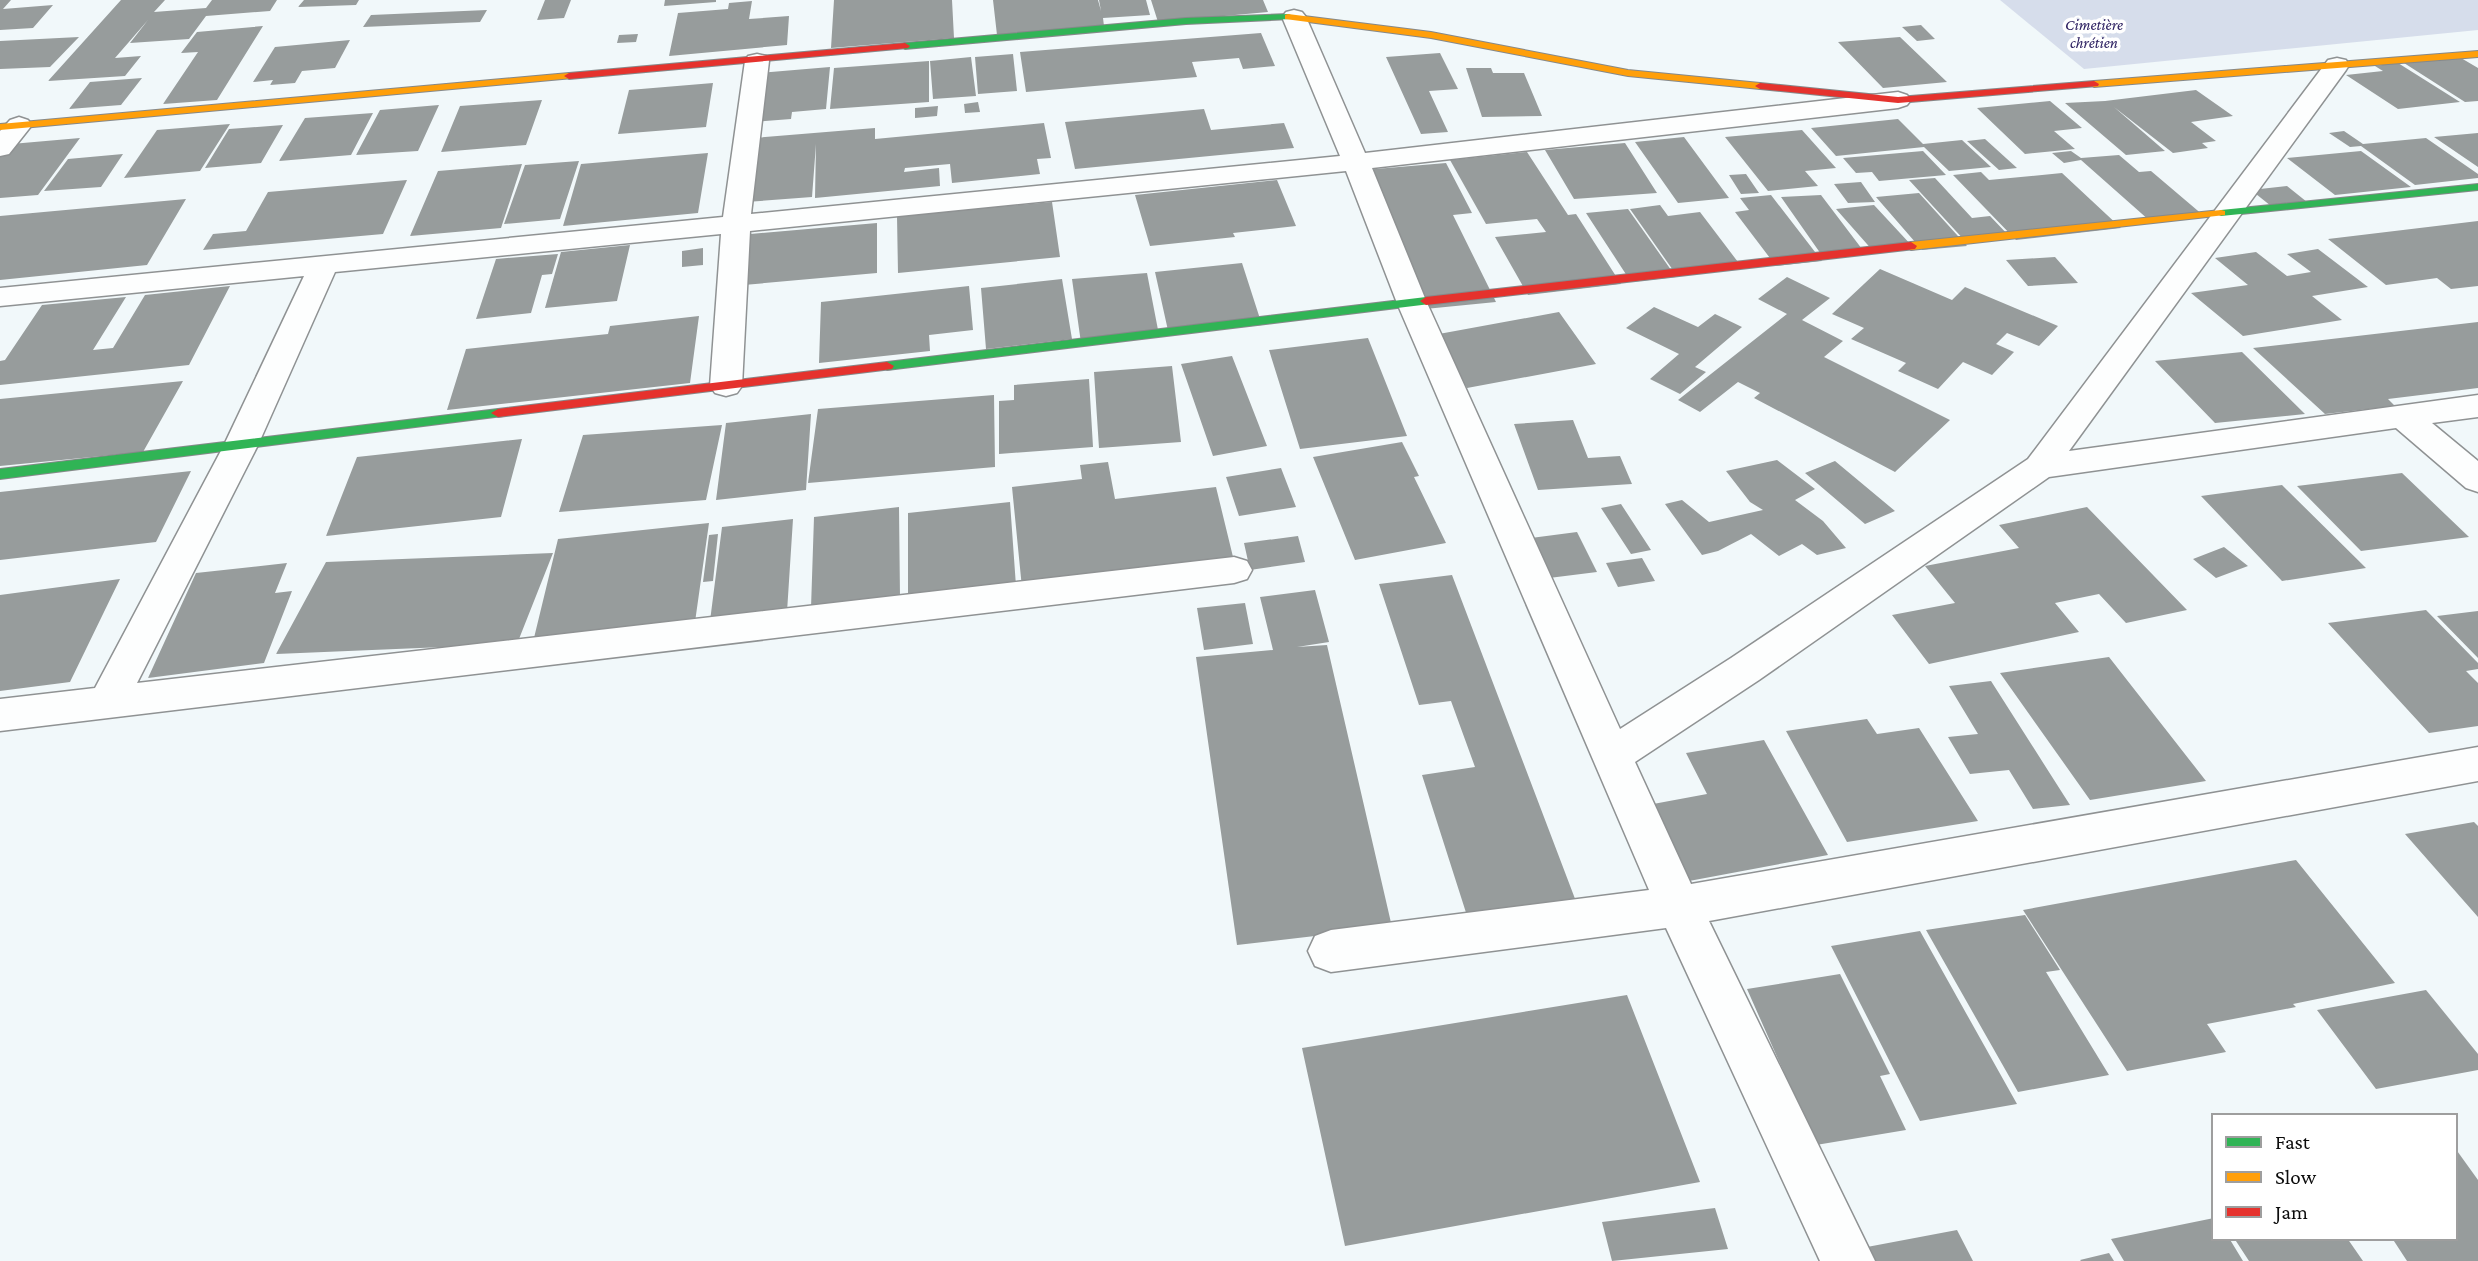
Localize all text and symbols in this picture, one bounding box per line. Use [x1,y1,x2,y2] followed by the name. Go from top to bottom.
[2065,16,2123,51] park label: Cimetière chrétien
[2212,1114,2457,1240] legend
[2275,1130,2311,1154] text: Fast
[2275,1165,2317,1189] text: Slow
[2273,1200,2308,1224] text: Jam

